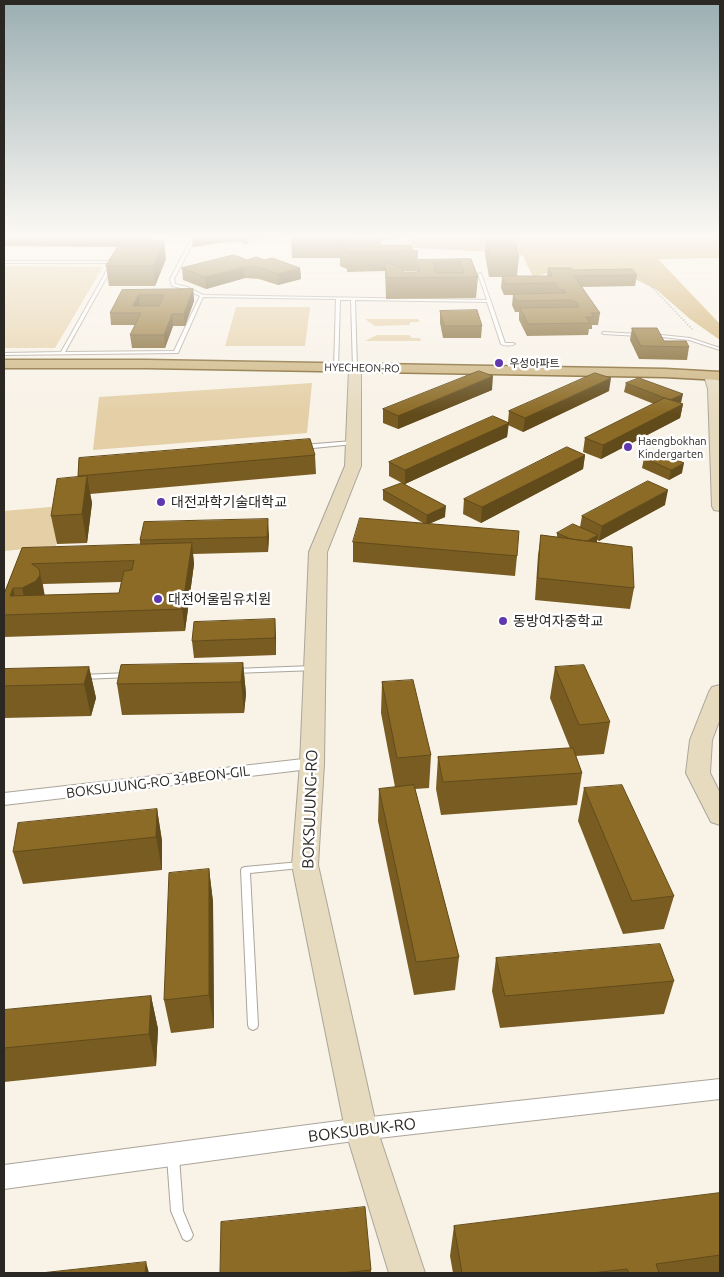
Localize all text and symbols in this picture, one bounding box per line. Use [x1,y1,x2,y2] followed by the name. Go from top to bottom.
[509,356,560,370] place label: 우성아파트
[493,357,505,369] marker: 우성아파트
[324,361,400,375] street label: HYECHEON-RO
[638,434,707,460] place label: Haengbokhan Kindergarten
[622,441,634,453] marker: Haengbokhan Kindergarten
[171,494,287,510] place label: 대전과학기술대학교
[155,496,167,508] marker: 대전과학기술대학교
[168,591,271,607] place label: 대전어울림유치원
[152,593,164,605] marker: 대전어울림유치원
[513,613,603,629] place label: 동방여자중학교
[497,615,509,627] marker: 동방여자중학교
[298,749,322,869] street label: BOKSUJUNG-RO
[65,762,251,802] street label: BOKSUJUNG-RO 34BEON-GIL
[307,1114,417,1146] street label: BOKSUBUK-RO

